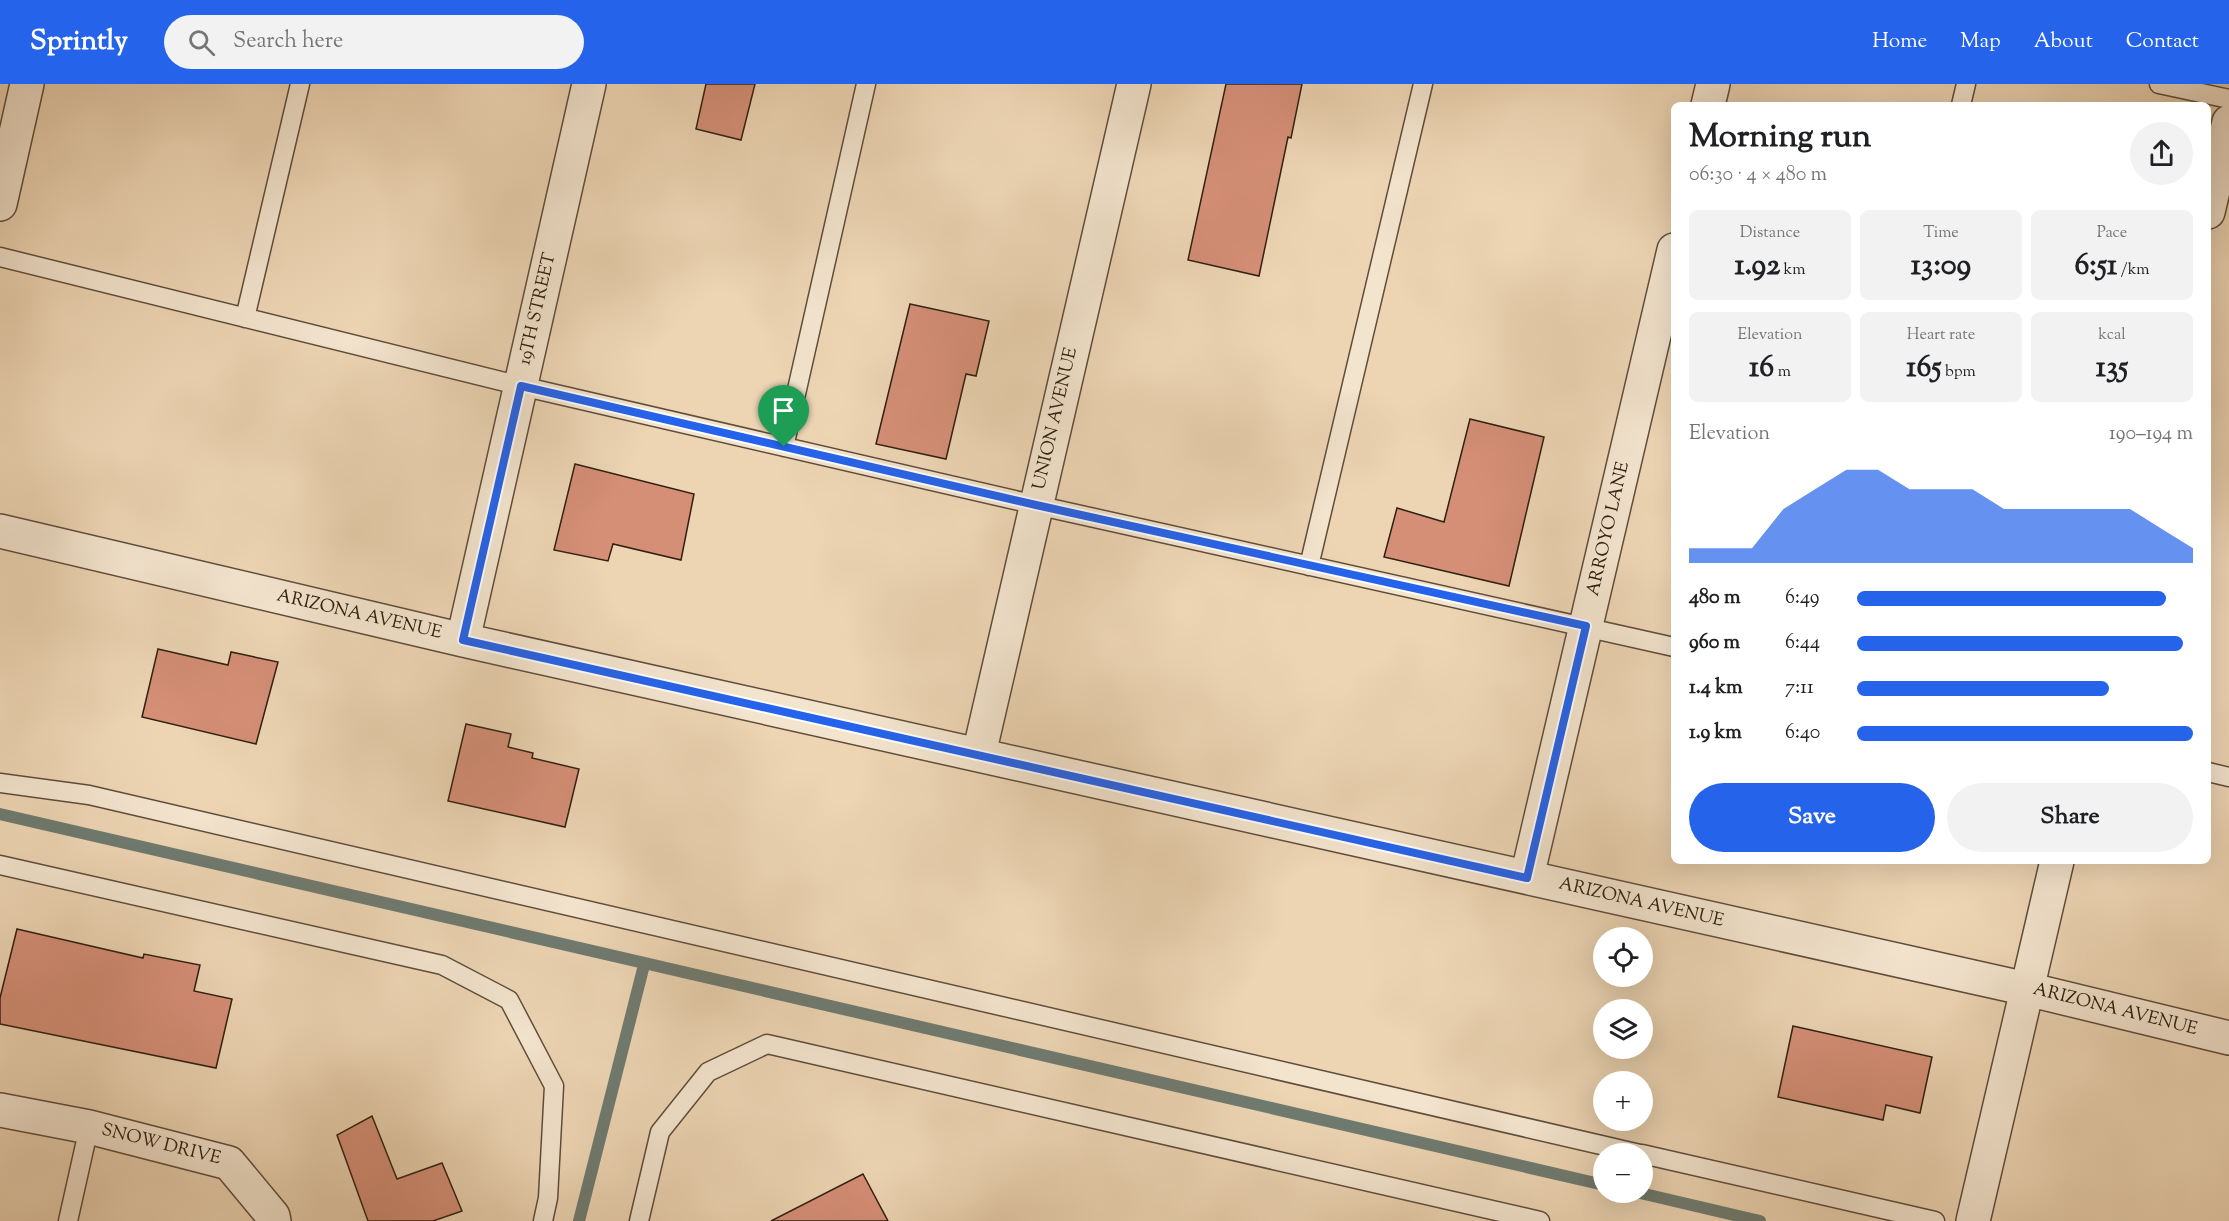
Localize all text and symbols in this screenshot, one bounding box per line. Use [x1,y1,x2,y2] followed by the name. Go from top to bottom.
[164,15,584,69] search box
[30,22,128,62] text: Sprintly
[185,26,218,59] icon: search
[233,26,343,58] text: Search here
[1872,27,1927,57] text: Home
[1960,27,2001,57] text: Map
[2034,27,2093,57] text: About
[2126,27,2199,57] text: Contact
[1689,114,1871,162] text: Morning run
[2130,122,2193,185] button: share
[1689,161,1827,190] text: 06:30 · 4 × 480 m
[1740,222,1800,245] text: Distance
[1923,222,1959,245] text: Time
[2097,222,2127,245] text: Pace
[1734,245,1780,288] text: 1.92
[1911,245,1971,288] text: 13:09
[2074,245,2117,288] text: 6:51
[512,250,564,368] street label: 19TH STREET
[1780,259,1806,282] text: km
[2117,259,2150,282] text: /km
[1738,324,1802,347] text: Elevation
[1907,324,1975,347] text: Heart rate
[2098,324,2126,347] text: kcal
[1027,345,1085,493] street label: UNION AVENUE
[1749,347,1774,390] text: 16
[1906,347,1942,390] text: 165
[2096,347,2128,390] text: 135
[1774,361,1791,384] text: m
[1942,361,1976,384] text: bpm
[758,385,809,447] pin
[767,394,800,427] icon: arrive
[1689,420,1770,449] text: Elevation
[2109,420,2193,449] text: 190–194 m
[1581,459,1637,599] street label: ARROYO LANE
[274,583,444,647] street label: ARIZONA AVENUE
[1689,584,1740,613] text: 480 m
[1785,584,1820,613] text: 6:49
[1689,629,1740,658] text: 960 m
[1785,629,1820,658] text: 6:44
[1689,674,1743,703] text: 1.4 km
[1785,674,1814,703] text: 7:11
[1689,719,1742,748] text: 1.9 km
[1785,719,1820,748] text: 6:40
[1689,783,1935,852] button: Save
[1947,783,2193,852] button: Share
[1556,871,1726,935] street label: ARIZONA AVENUE
[1593,927,1653,1203] map controls
[1593,927,1653,987] button: locate
[2030,977,2200,1043] street label: ARIZONA AVENUE
[1593,999,1653,1059] button: layers
[1593,1071,1653,1131] button: +
[99,1118,224,1172] street label: SNOW DRIVE
[1593,1143,1653,1203] button: −

